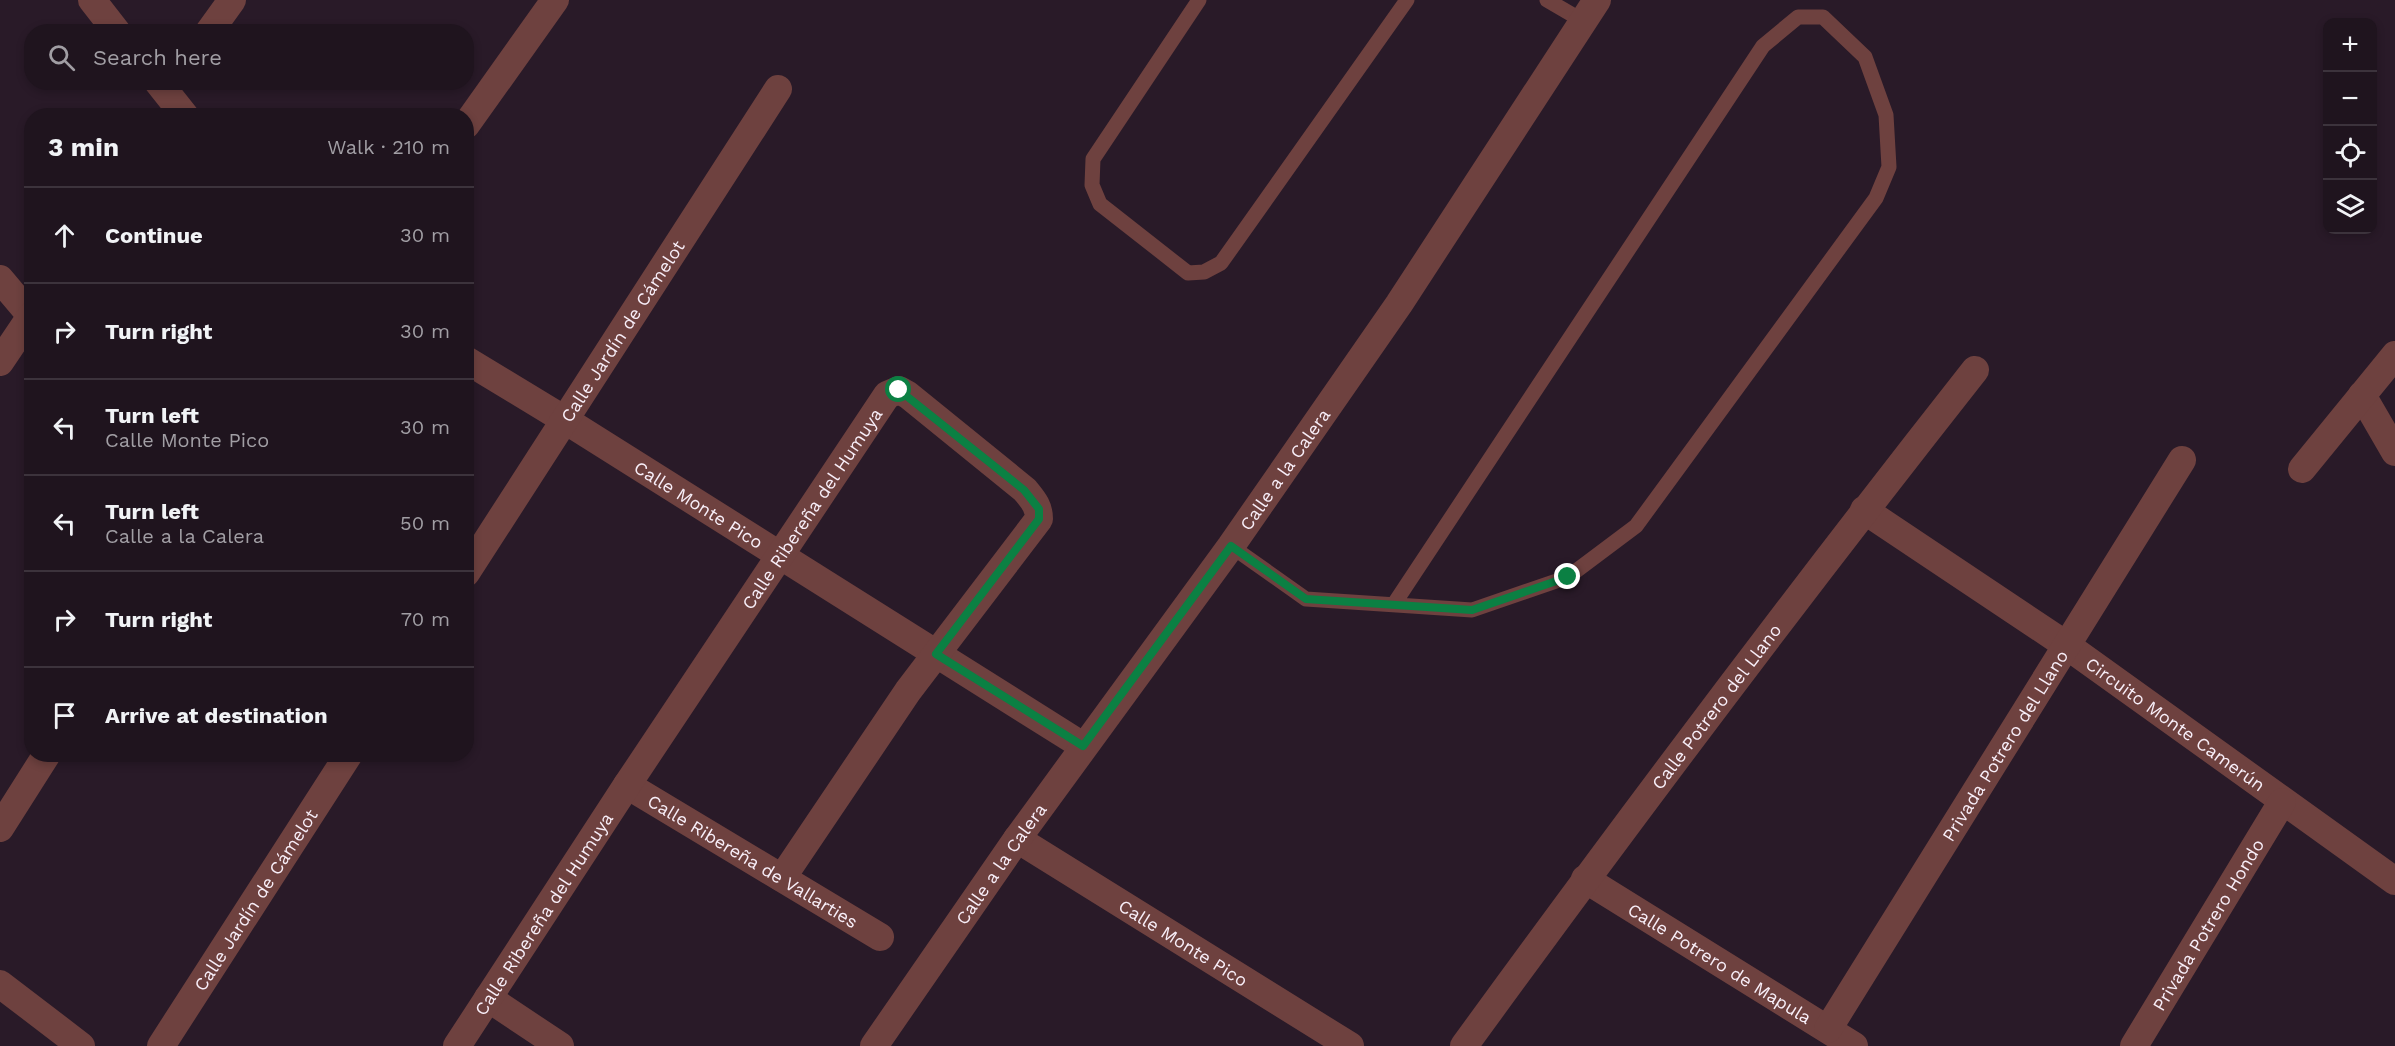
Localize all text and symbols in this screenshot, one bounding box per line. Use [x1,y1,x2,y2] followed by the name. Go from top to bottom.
[2323,18,2377,234] map controls
[2323,18,2377,72] button: +
[24,24,474,90] search box
[45,41,78,74] icon: search
[93,45,222,70] text: Search here
[2323,72,2377,126] button: −
[2323,126,2377,180] button: locate
[48,132,119,162] text: 3 min
[327,135,450,159] text: Walk · 210 m
[2323,180,2377,234] button: layers
[48,219,81,252] icon: ahead
[105,223,203,248] text: Continue
[400,223,450,247] text: 30 m
[556,236,689,426] street label: Calle Jardín de Cámelot
[48,315,81,348] icon: right
[105,319,212,344] text: Turn right
[400,319,450,343] text: 30 m
[885,376,911,402] route start
[105,403,199,428] text: Turn left
[737,404,886,613] street label: Calle Ribereña del Humuya
[1235,404,1334,534] street label: Calle a la Calera
[48,411,81,444] icon: left
[400,415,450,439] text: 30 m
[105,428,269,452] text: Calle Monte Pico
[631,456,767,553] street label: Calle Monte Pico
[105,499,199,524] text: Turn left
[48,507,81,540] icon: left
[400,511,450,535] text: 50 m
[105,524,264,548] text: Calle a la Calera
[1554,563,1580,589] route end
[48,603,81,636] icon: right
[105,607,212,632] text: Turn right
[401,607,450,631] text: 70 m
[1647,619,1785,793] street label: Calle Potrero del Llano
[1937,646,2072,845] street label: Privada Potrero del Llano
[2082,652,2269,795] street label: Circuito Monte Camerún
[48,699,81,732] icon: arrive
[105,703,328,728] text: Arrive at destination
[644,790,862,932] street label: Calle Ribereña de Vallarties
[951,799,1050,928] street label: Calle a la Calera
[189,805,322,994] street label: Calle Jardín de Cámelot
[470,808,617,1019] street label: Calle Ribereña del Humuya
[2147,835,2268,1014] street label: Privada Potrero Hondo
[1115,894,1252,990] street label: Calle Monte Pico
[1624,898,1816,1028] street label: Calle Potrero de Mapula

